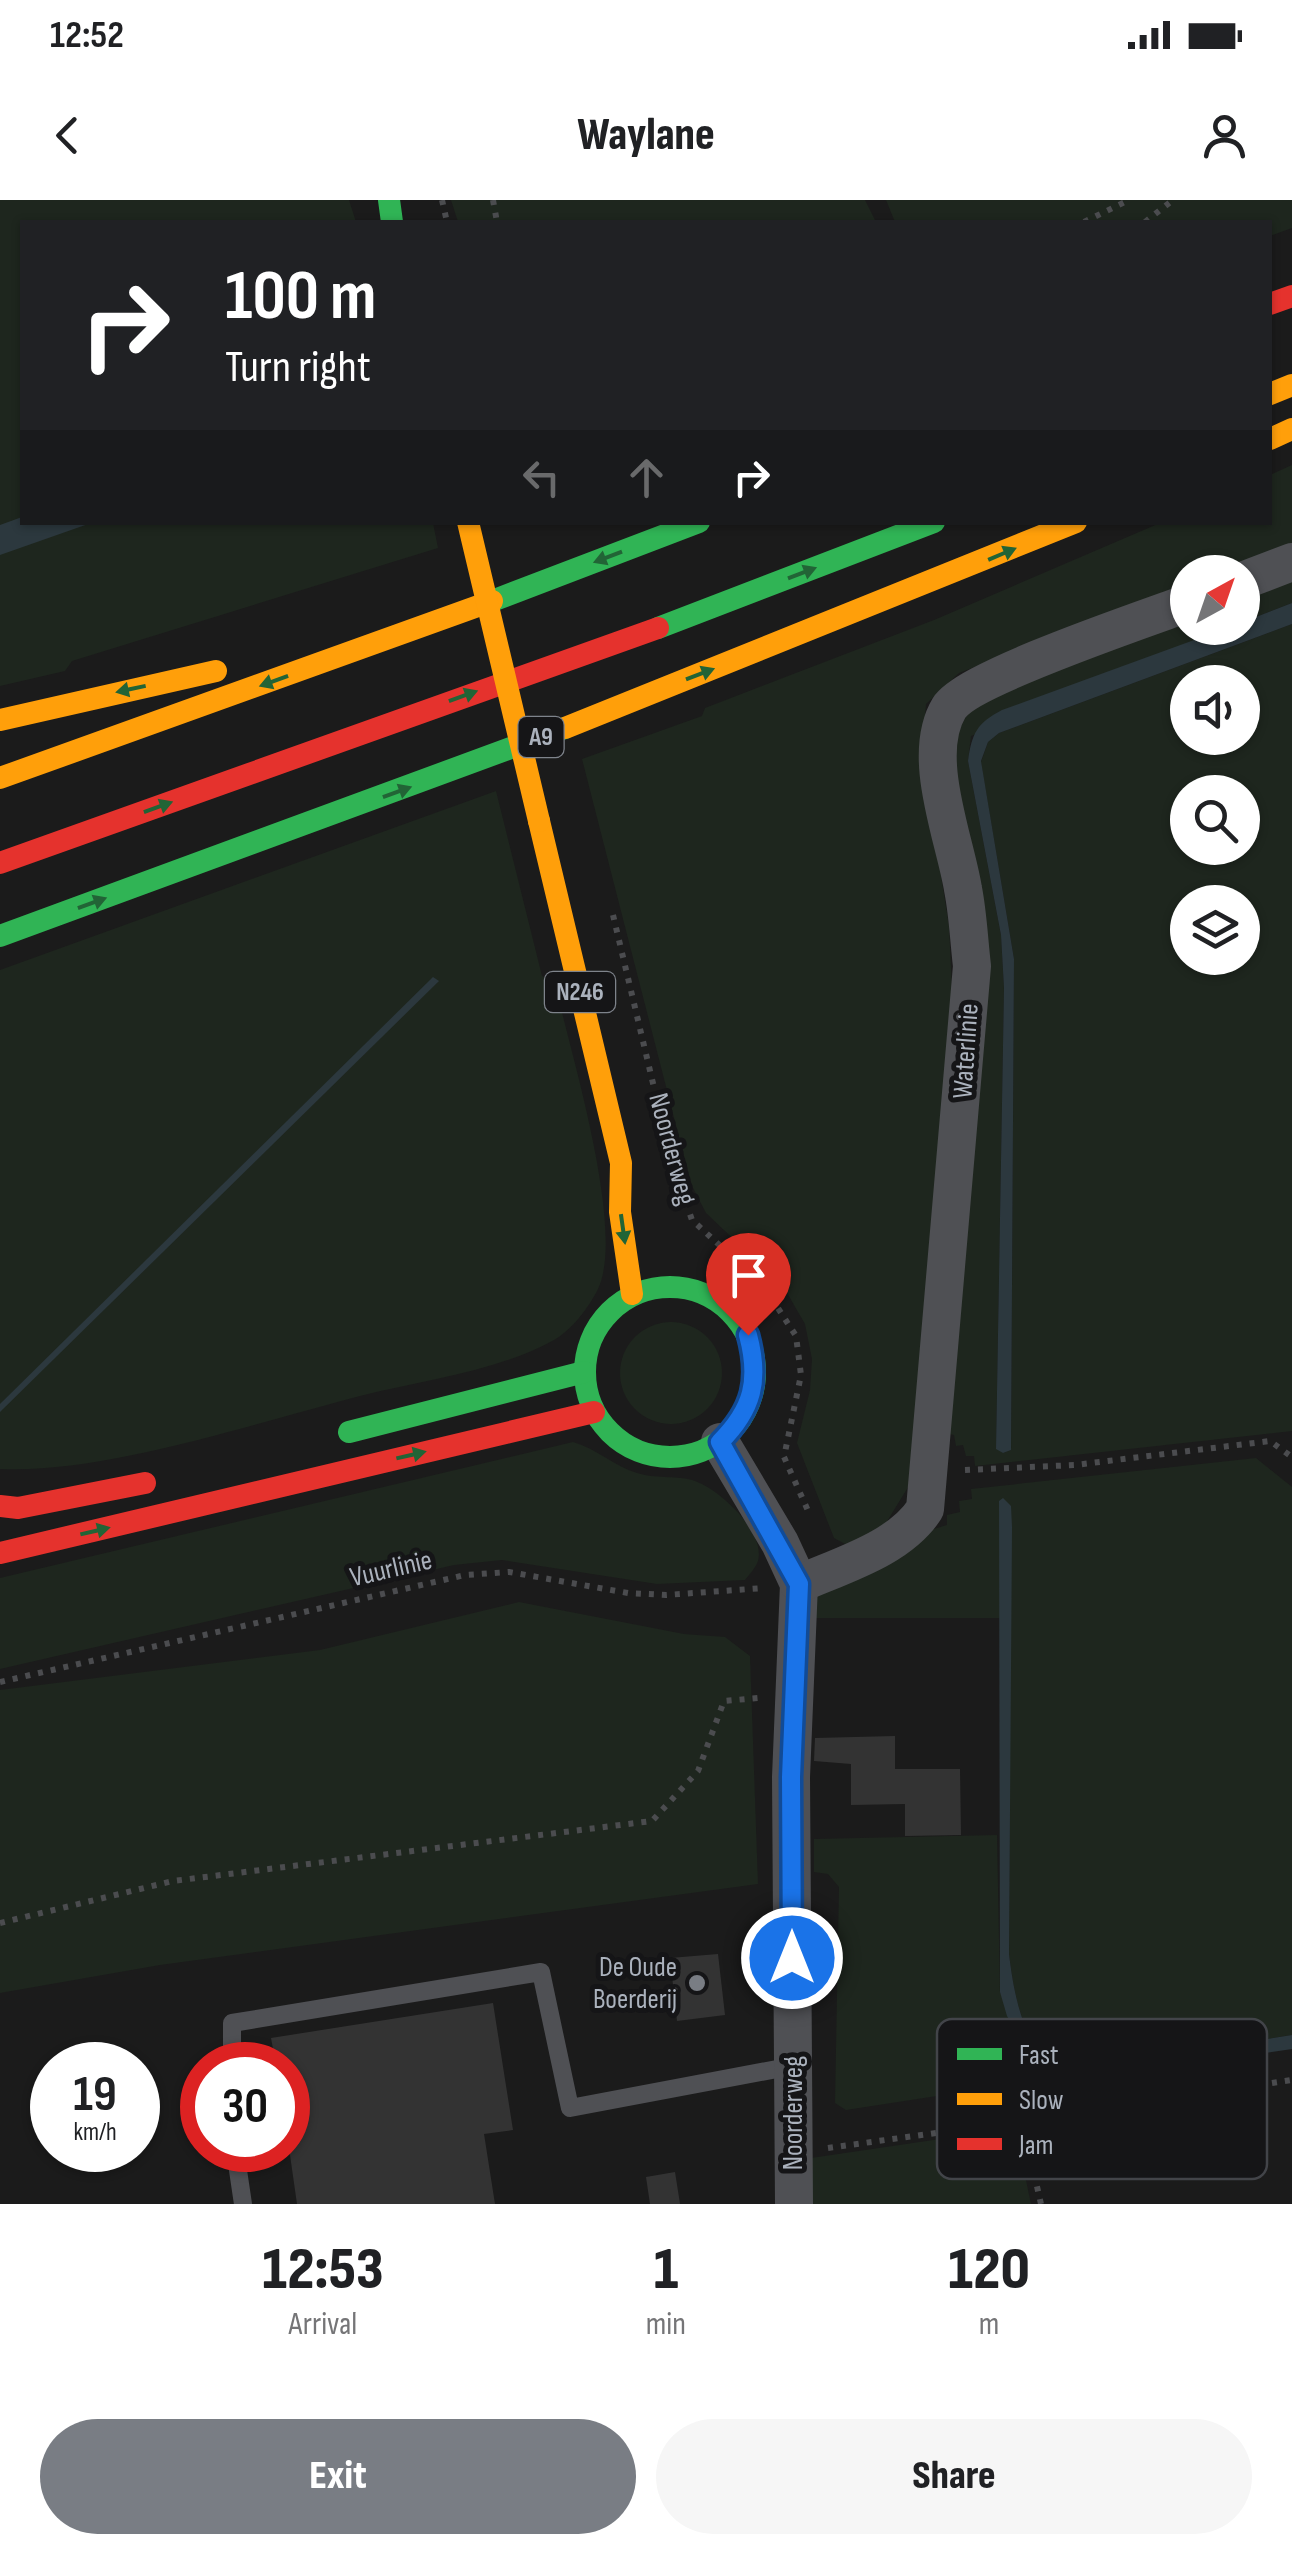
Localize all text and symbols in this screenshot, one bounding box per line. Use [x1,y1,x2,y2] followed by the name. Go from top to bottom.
[50,13,124,58] text: 12:52
[40,108,95,163] icon: back
[577,108,715,163] text: Waylane
[1197,108,1252,163] icon: person
[225,255,376,339] text: 100 m
[60,260,190,390] icon: right
[225,340,371,395] text: Turn right
[514,450,569,505] icon: left
[619,450,674,505] icon: ahead
[724,450,779,505] icon: right
[987,546,1017,562] one-way arrow
[593,550,623,566] one-way arrow
[1170,555,1260,645] north arrow
[1170,555,1260,975] map controls
[787,565,817,580] one-way arrow
[1170,665,1260,755] button: sound
[685,666,715,681] one-way arrow
[258,674,288,689] one-way arrow
[115,682,146,698] one-way arrow
[449,688,479,703] one-way arrow
[518,717,564,757] road number: A9
[1170,775,1260,865] button: search
[382,784,412,799] one-way arrow
[143,799,173,814] one-way arrow
[1170,885,1260,975] button: layers
[77,895,107,910] one-way arrow
[545,972,615,1012] road number: N246
[946,1002,986,1100] street label: Waterlinie
[641,1089,703,1209] street label: Noorderweg
[615,1213,631,1245] one-way arrow
[706,1233,791,1336] pin
[721,1248,776,1303] icon: arrive
[396,1447,427,1463] one-way arrow
[80,1523,111,1538] one-way arrow
[347,1544,435,1594] street label: Vuurlinie
[740,1906,844,2010] position arrow
[593,1951,677,2016] place label: De Oude Boerderij
[686,1972,708,1994] marker: De Oude Boerderij
[937,2019,1267,2179] legend
[1019,2039,1058,2072] text: Fast
[180,2042,310,2172] speed limit sign: 30
[777,2056,810,2170] street label: Noorderweg
[73,2065,117,2125] text: 19
[1019,2084,1064,2117] text: Slow
[73,2117,117,2148] text: km/h
[1018,2129,1054,2162] text: Jam
[262,2234,384,2306] text: 12:53
[654,2234,678,2306] text: 1
[948,2234,1030,2306] text: 120
[289,2305,357,2344] text: Arrival
[646,2305,686,2344] text: min
[979,2305,999,2344] text: m
[40,2419,636,2534] button: Exit
[656,2419,1252,2534] button: Share

